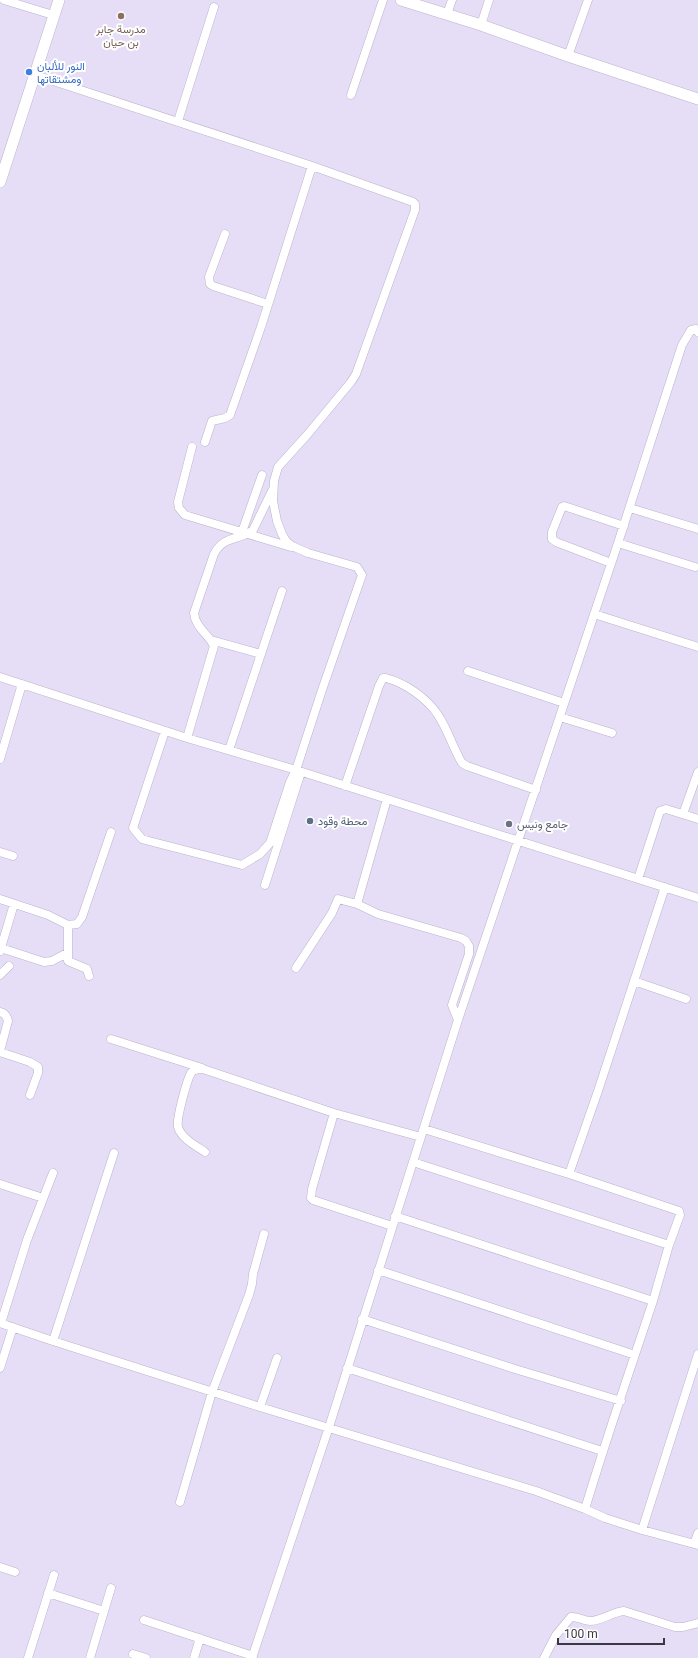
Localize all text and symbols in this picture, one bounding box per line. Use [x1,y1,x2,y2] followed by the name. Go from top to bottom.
[116,11,126,21] marker: مدرسة جابر بن حيان
[95,23,146,49] place label: مدرسة جابر بن حيان
[37,60,85,86] place label: النور للألبان ومشتقاتها
[24,67,34,77] marker: النور للألبان ومشتقاتها
[318,815,367,828] place label: محطة وقود
[305,816,315,826] marker: محطة وقود
[517,818,568,832] place label: جامع ونيس
[504,819,514,829] marker: جامع ونيس
[558,1620,664,1646] scale bar
[564,1627,598,1641] text: 100 m

